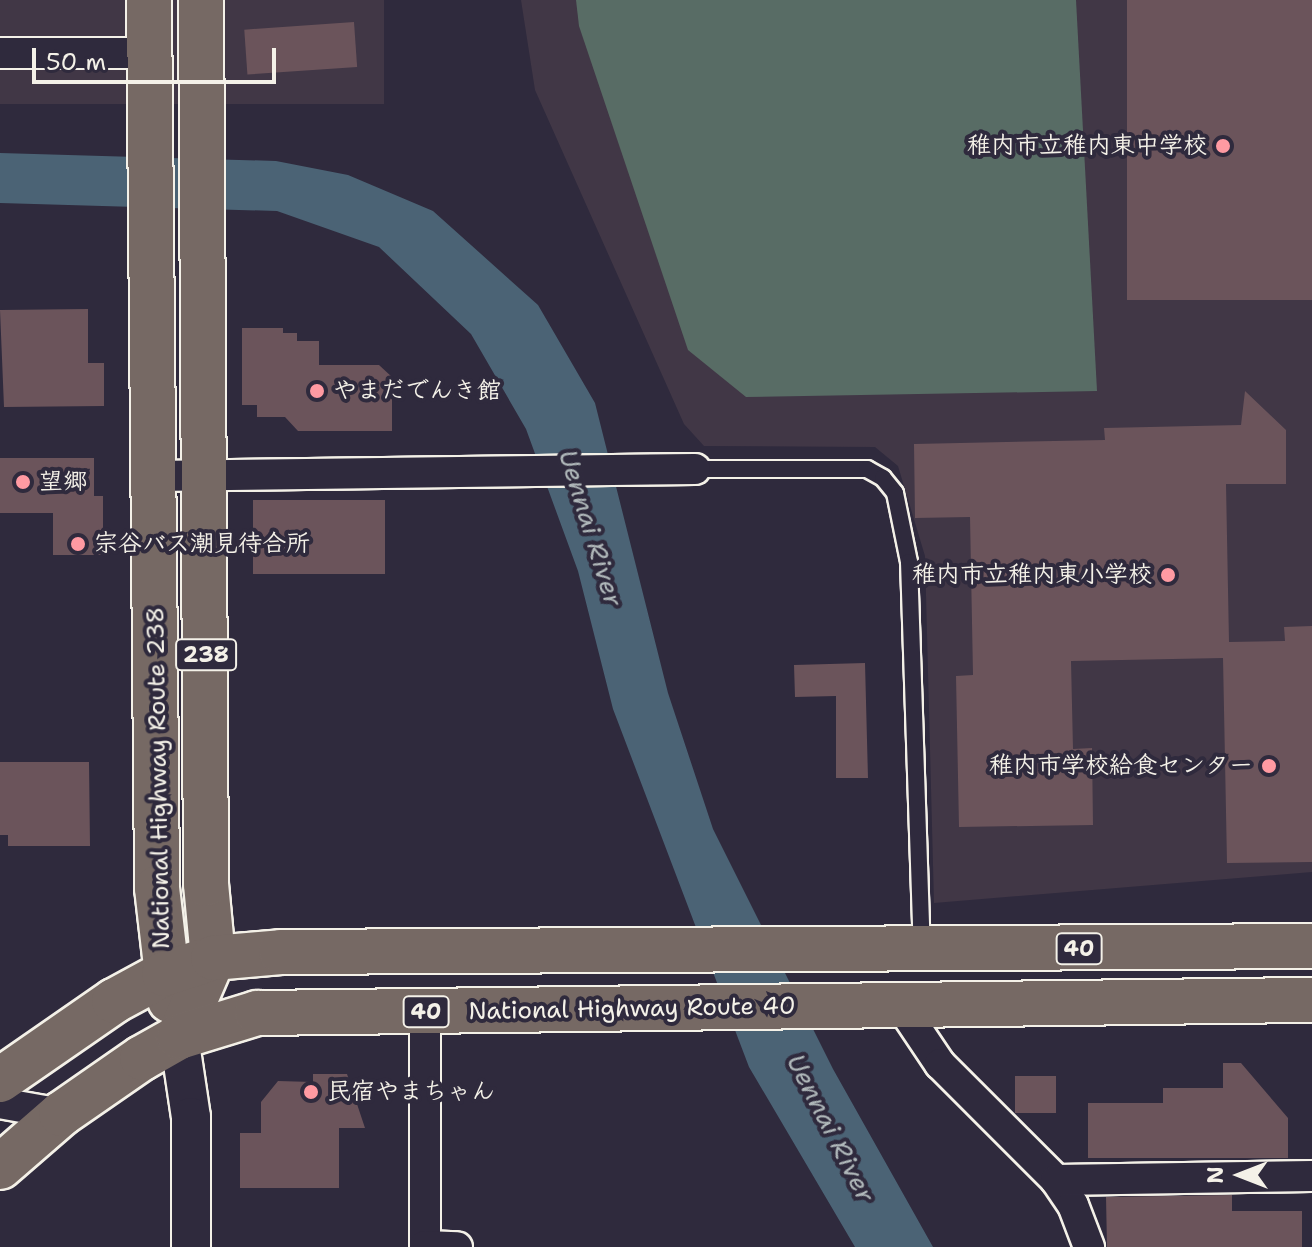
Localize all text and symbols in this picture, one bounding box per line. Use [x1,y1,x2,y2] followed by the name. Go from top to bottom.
[36,32,280,82] scale bar
[46,46,106,78] text: 50 m
[967,132,1207,160] place label: 稚内市立稚内東中学校
[1214,137,1232,155] marker: 稚内市立稚内東中学校
[333,377,501,405] place label: やまだでんき館
[308,382,326,400] marker: やまだでんき館
[552,446,630,610] water label: Uennai River
[39,468,87,496] place label: 望郷
[14,473,32,491] marker: 望郷
[94,530,310,558] place label: 宗谷バス潮見待合所
[69,535,87,553] marker: 宗谷バス潮見待合所
[912,561,1152,589] place label: 稚内市立稚内東小学校
[1159,566,1177,584] marker: 稚内市立稚内東小学校
[142,607,176,949] street label: National Highway Route 238
[174,637,238,673] road number: 238
[989,752,1253,780] place label: 稚内市学校給食センター
[1260,757,1278,775] marker: 稚内市学校給食センター
[1055,931,1103,967] road number: 40
[468,992,796,1026] street label: National Highway Route 40
[402,994,450,1030] road number: 40
[780,1049,882,1207] water label: Uennai River
[327,1078,495,1106] place label: 民宿やまちゃん
[302,1083,320,1101] marker: 民宿やまちゃん
[1200,1135,1280,1215] north arrow
[1201,1166,1230,1184] text: N

